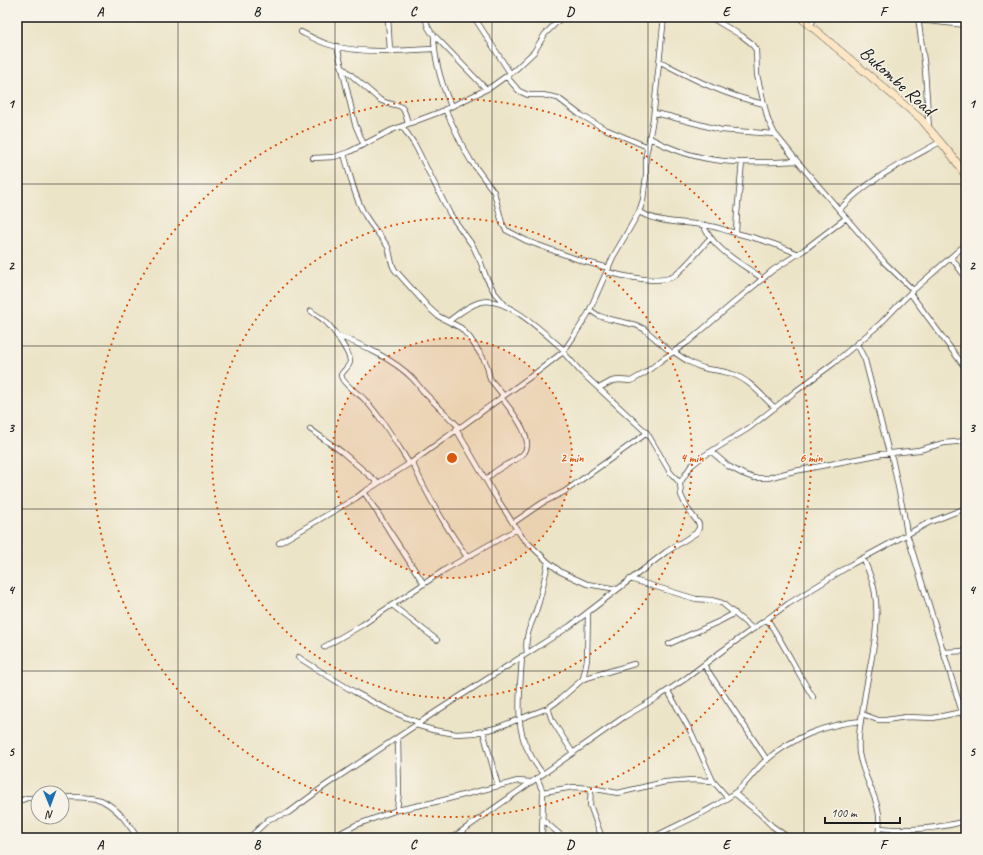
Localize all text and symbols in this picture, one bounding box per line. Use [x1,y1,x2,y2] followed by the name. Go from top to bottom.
[97,4,105,20] text: A
[254,4,262,20] text: B
[410,4,418,20] text: C
[566,4,575,20] text: D
[723,4,732,20] text: E
[880,4,889,20] text: F
[855,41,943,123] street label: Bukombe Road
[8,96,16,112] text: 1
[969,96,977,112] text: 1
[8,258,15,274] text: 2
[969,258,976,274] text: 2
[8,420,15,436] text: 3
[969,420,976,436] text: 3
[561,450,584,466] text: 2 min
[681,450,704,466] text: 4 min
[799,450,823,466] text: 6 min
[445,451,459,465] centre of rings
[8,582,16,598] text: 4
[969,582,977,598] text: 4
[8,744,15,760] text: 5
[969,744,976,760] text: 5
[30,785,70,825] north arrow
[825,799,900,825] scale bar
[831,805,858,821] text: 100 m
[44,808,54,822] text: N
[97,837,105,853] text: A
[254,837,262,853] text: B
[410,837,418,853] text: C
[566,837,575,853] text: D
[723,837,732,853] text: E
[880,837,889,853] text: F

